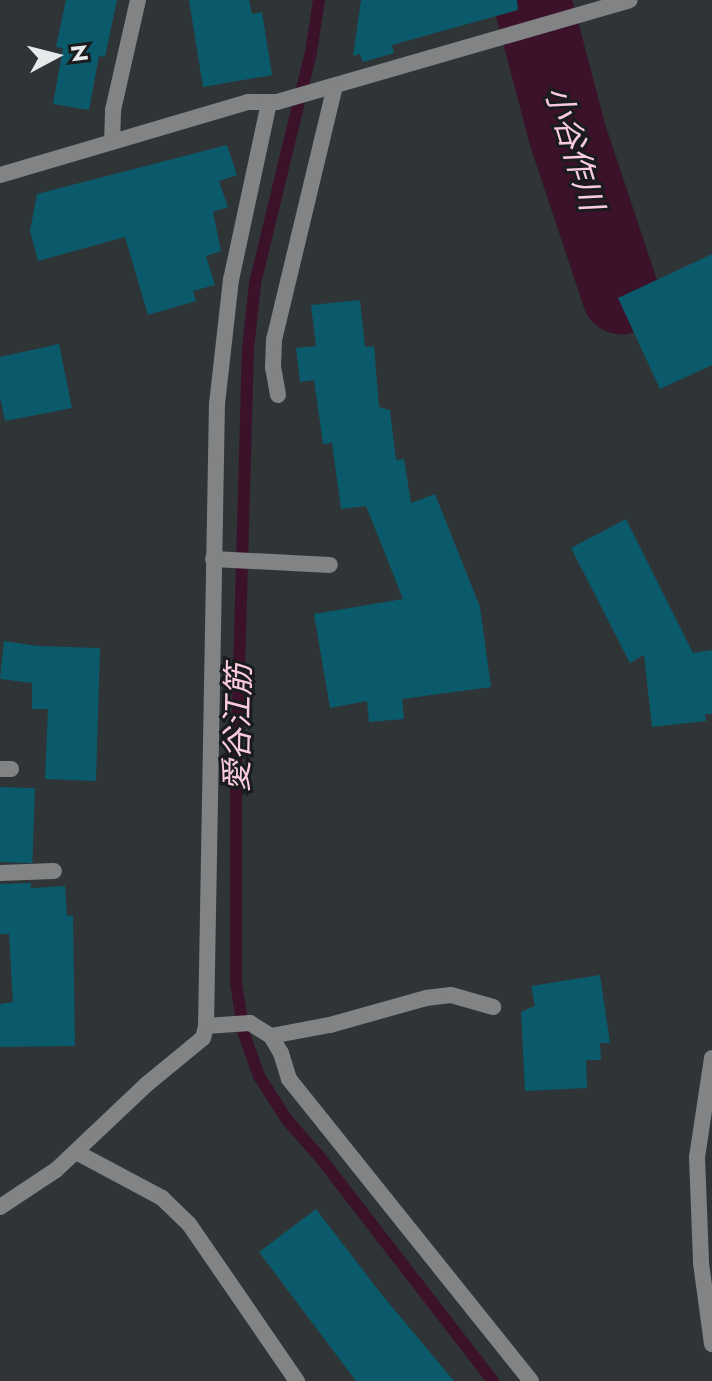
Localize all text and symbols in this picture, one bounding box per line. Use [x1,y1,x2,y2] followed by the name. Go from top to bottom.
[16,16,96,96] north arrow
[63,42,97,64] text: N
[537,81,611,215] water label: 小谷作川
[218,664,258,792] water label: 愛谷江筋

